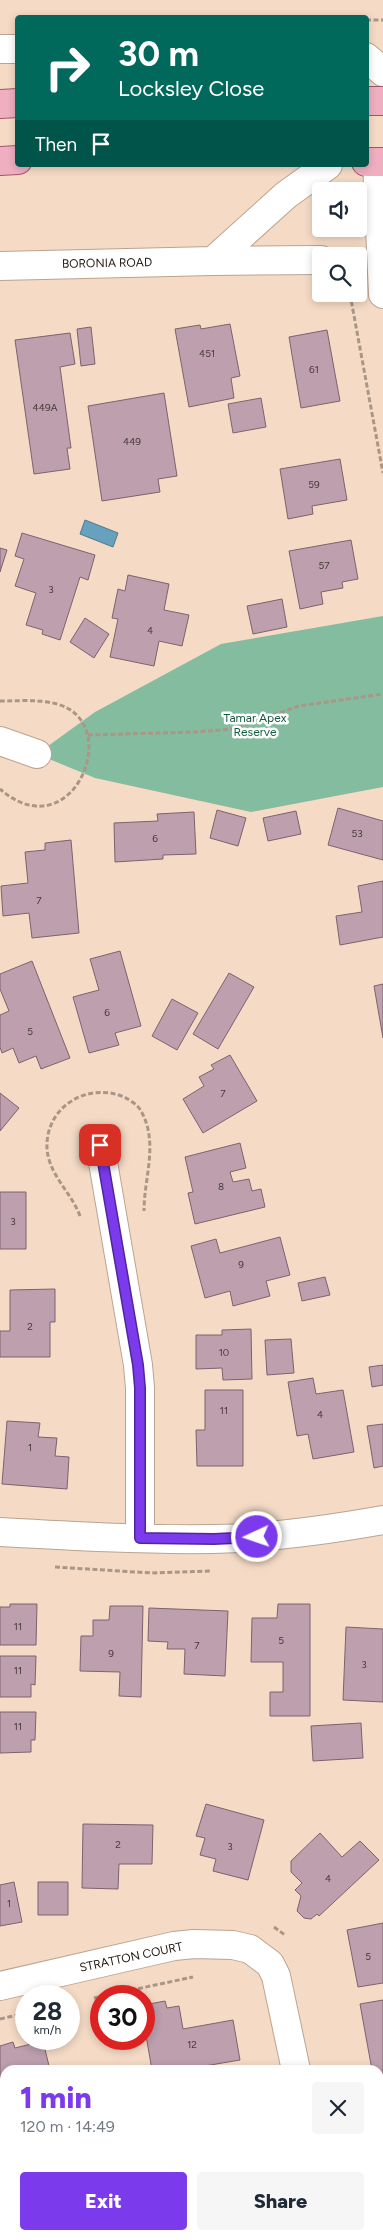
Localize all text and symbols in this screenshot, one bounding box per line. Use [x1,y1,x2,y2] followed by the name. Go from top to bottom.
[118,33,199,75] text: 30 m
[35,35,100,100] icon: right
[118,75,264,102] text: Locksley Close
[87,130,115,158] icon: arrive
[35,133,77,156] text: Then
[312,182,367,302] map controls
[312,182,367,237] button: sound
[312,247,367,302] button: search
[62,255,152,271] street label: BORONIA ROAD
[199,347,215,360] house number: 451
[309,363,319,376] house number: 61
[33,401,58,414] house number: 449A
[123,435,141,448] house number: 449
[308,478,320,491] house number: 59
[318,559,330,572] house number: 57
[48,583,54,596] house number: 3
[147,624,153,637] house number: 4
[224,711,287,739] park label: Tamar Apex Reserve
[351,827,363,840] house number: 53
[152,832,158,845] house number: 6
[36,894,42,907] house number: 7
[104,1006,110,1019] house number: 6
[27,1025,33,1038] house number: 5
[220,1087,226,1100] house number: 7
[79,1124,121,1166] pin
[86,1131,114,1159] icon: arrive
[218,1180,224,1193] house number: 8
[10,1215,16,1228] house number: 3
[238,1258,244,1271] house number: 9
[27,1320,33,1333] house number: 2
[219,1346,229,1359] house number: 10
[220,1404,228,1417] house number: 11
[317,1408,323,1421] house number: 4
[28,1441,32,1454] house number: 1
[230,1510,282,1562] position arrow
[14,1620,22,1633] house number: 11
[278,1634,284,1647] house number: 5
[194,1639,200,1652] house number: 7
[108,1647,114,1660] house number: 9
[361,1658,367,1671] house number: 3
[14,1664,22,1677] house number: 11
[14,1720,22,1733] house number: 11
[115,1838,121,1851] house number: 2
[227,1840,233,1853] house number: 3
[325,1872,331,1885] house number: 4
[7,1897,11,1910] house number: 1
[78,1939,184,1975] street label: STRATTON COURT
[365,1950,371,1963] house number: 5
[90,1985,155,2050] speed limit sign: 30
[33,1996,62,2026] text: 28
[34,2023,61,2037] text: km/h
[187,2038,197,2051] house number: 12
[20,2079,92,2116] text: 1 min
[312,2082,364,2134] button: close
[20,2117,115,2136] text: 120 m · 14:49
[20,2172,187,2230] button: Exit
[197,2172,364,2230] button: Share

